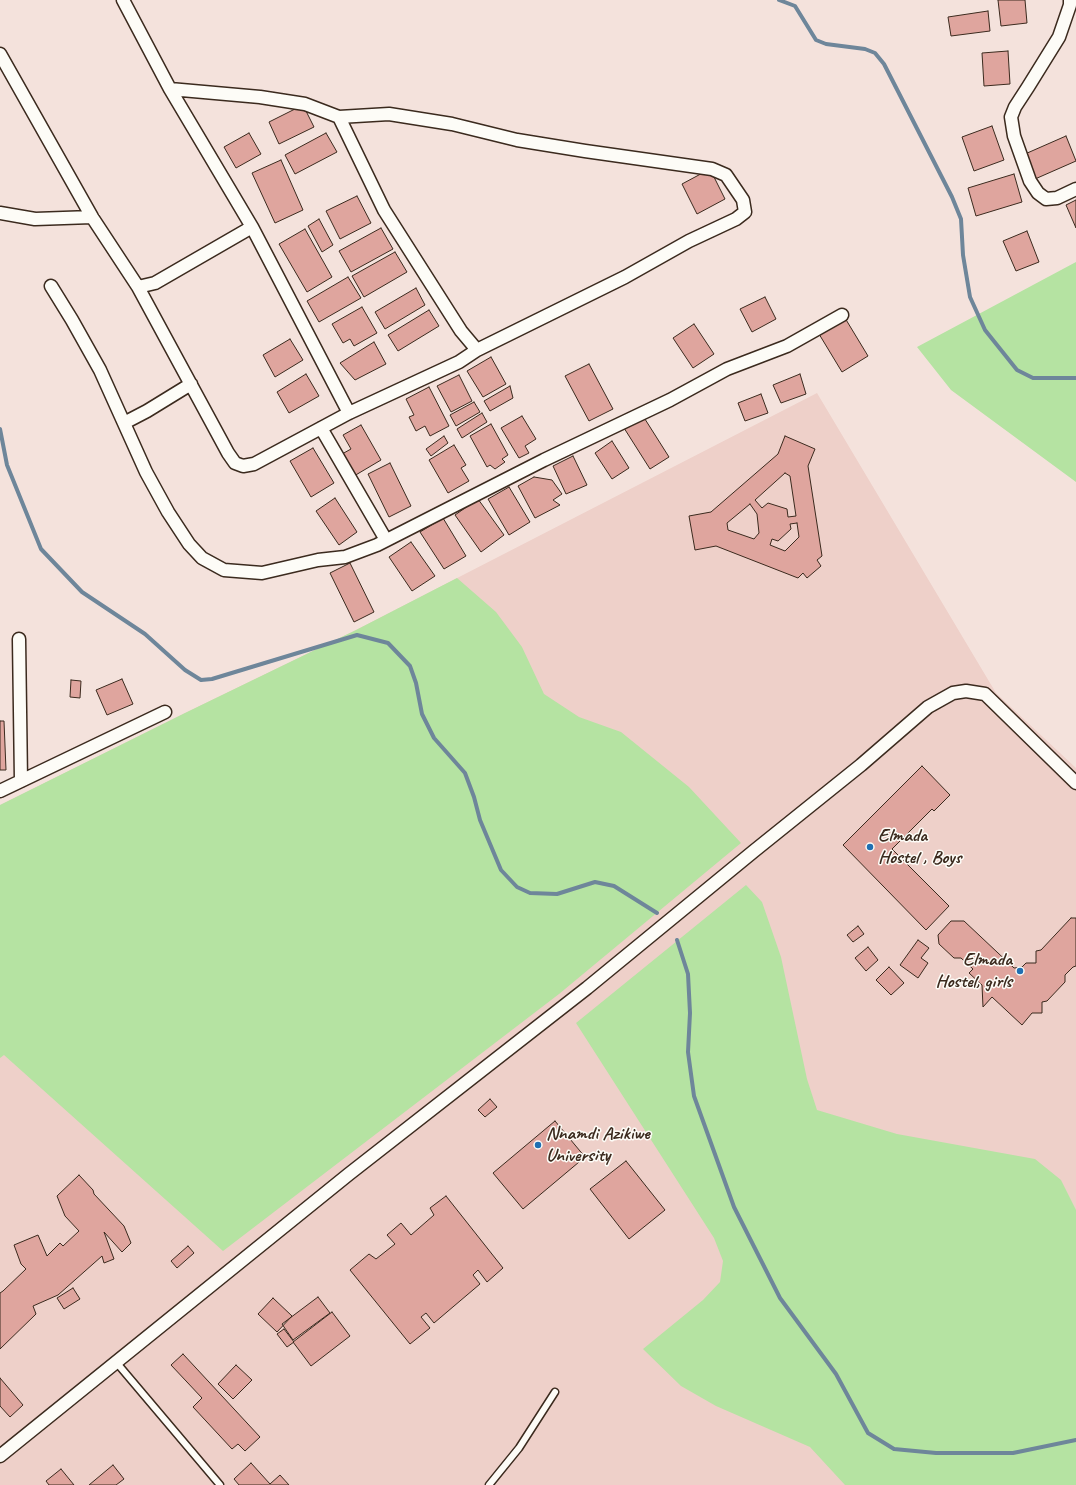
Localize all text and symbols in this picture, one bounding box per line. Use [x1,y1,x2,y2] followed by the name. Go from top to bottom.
[878,825,961,869] place label: Elmada Hostel , Boys
[865,842,875,852] marker: Elmada Hostel , Boys
[935,949,1012,993] place label: Elmada Hostel, girls
[1015,966,1025,976] marker: Elmada Hostel, girls
[546,1123,650,1167] place label: Nnamdi Azikiwe University
[533,1140,543,1150] marker: Nnamdi Azikiwe University

